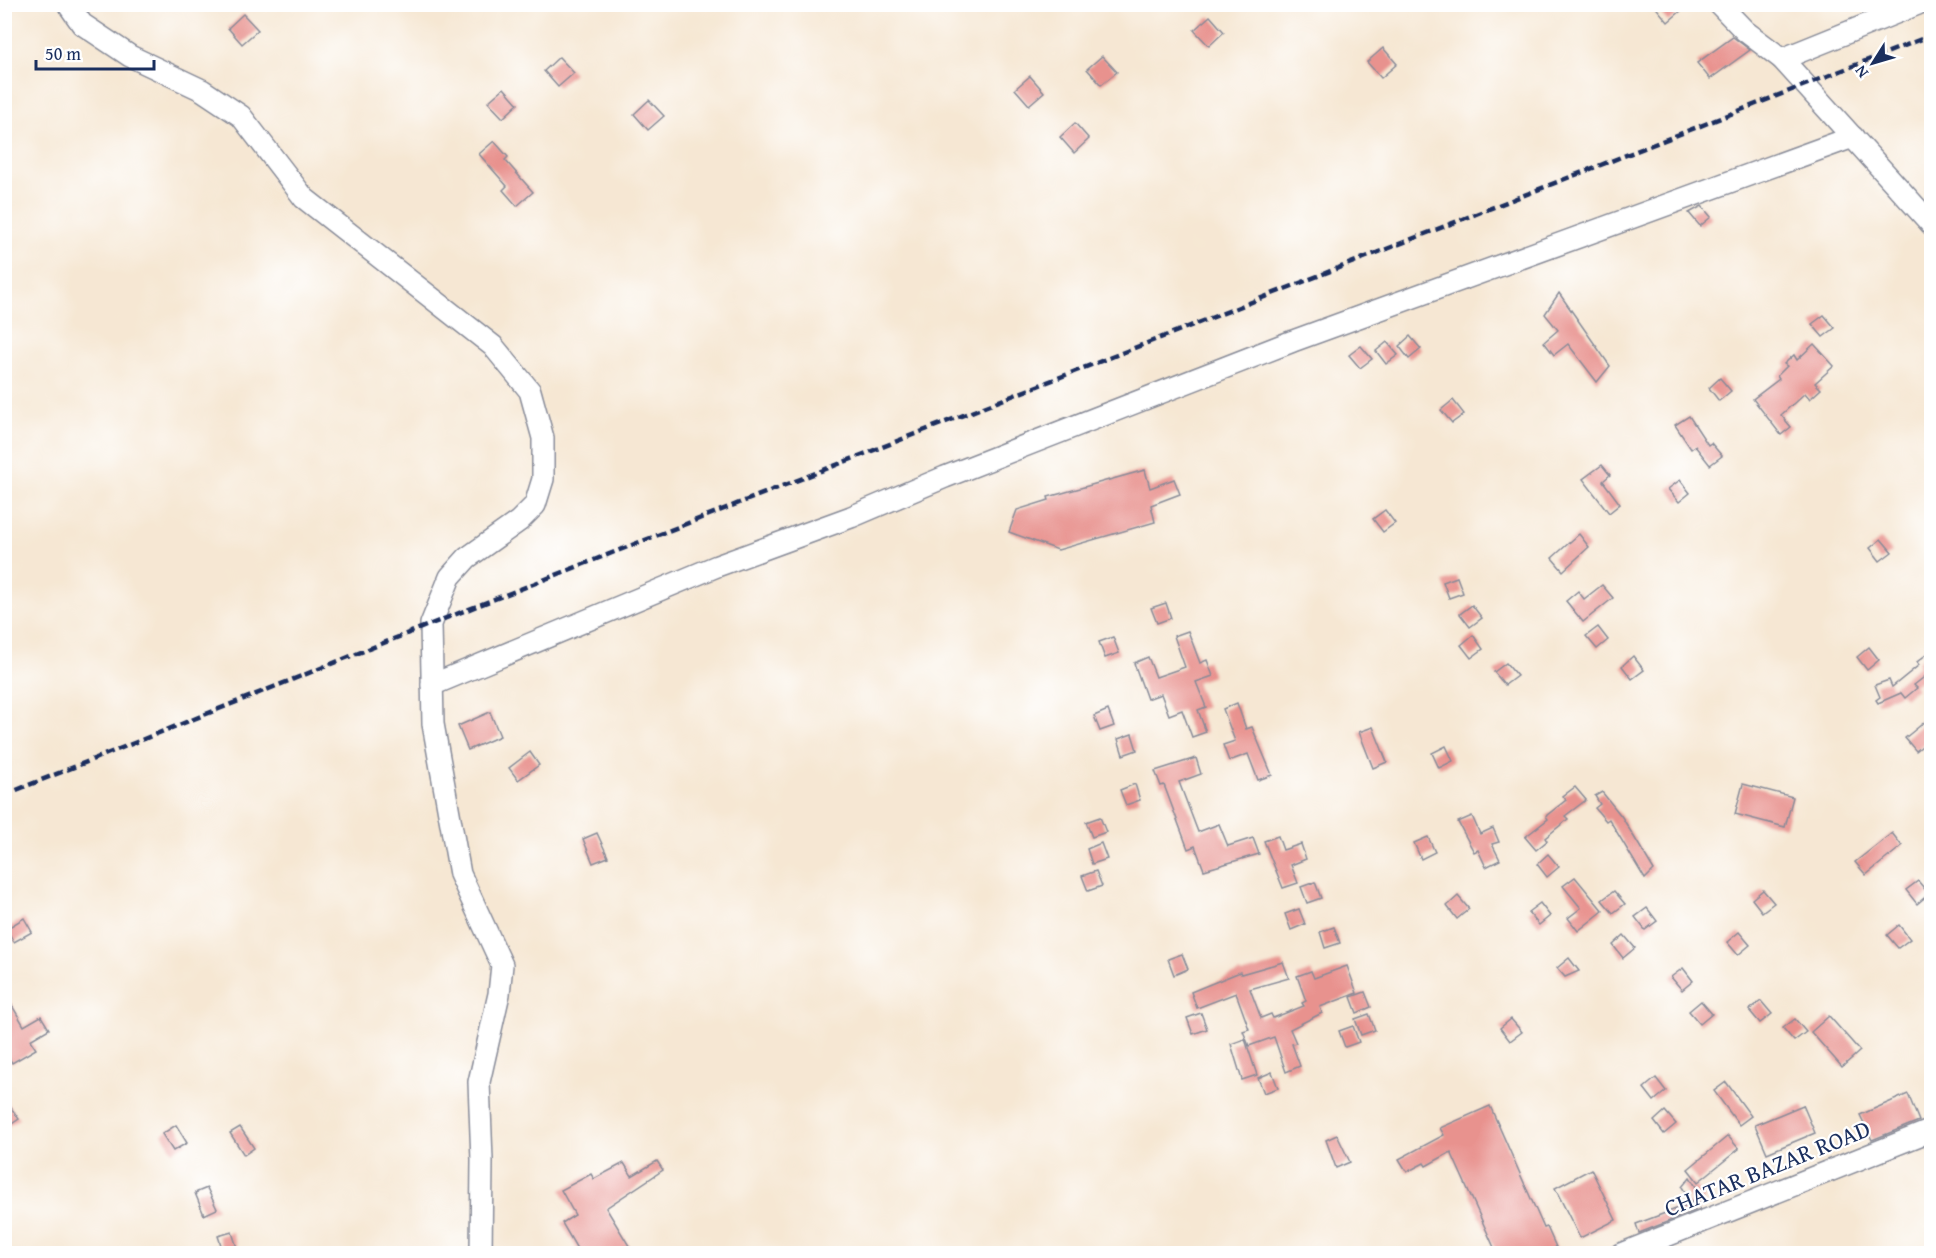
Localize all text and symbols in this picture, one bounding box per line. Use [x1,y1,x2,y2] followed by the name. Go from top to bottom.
[36,33,154,71] scale bar
[1843,33,1903,93] north arrow
[45,40,81,67] text: 50 m
[1848,60,1874,84] text: N
[1659,1111,1875,1225] street label: CHATAR BAZAR ROAD

